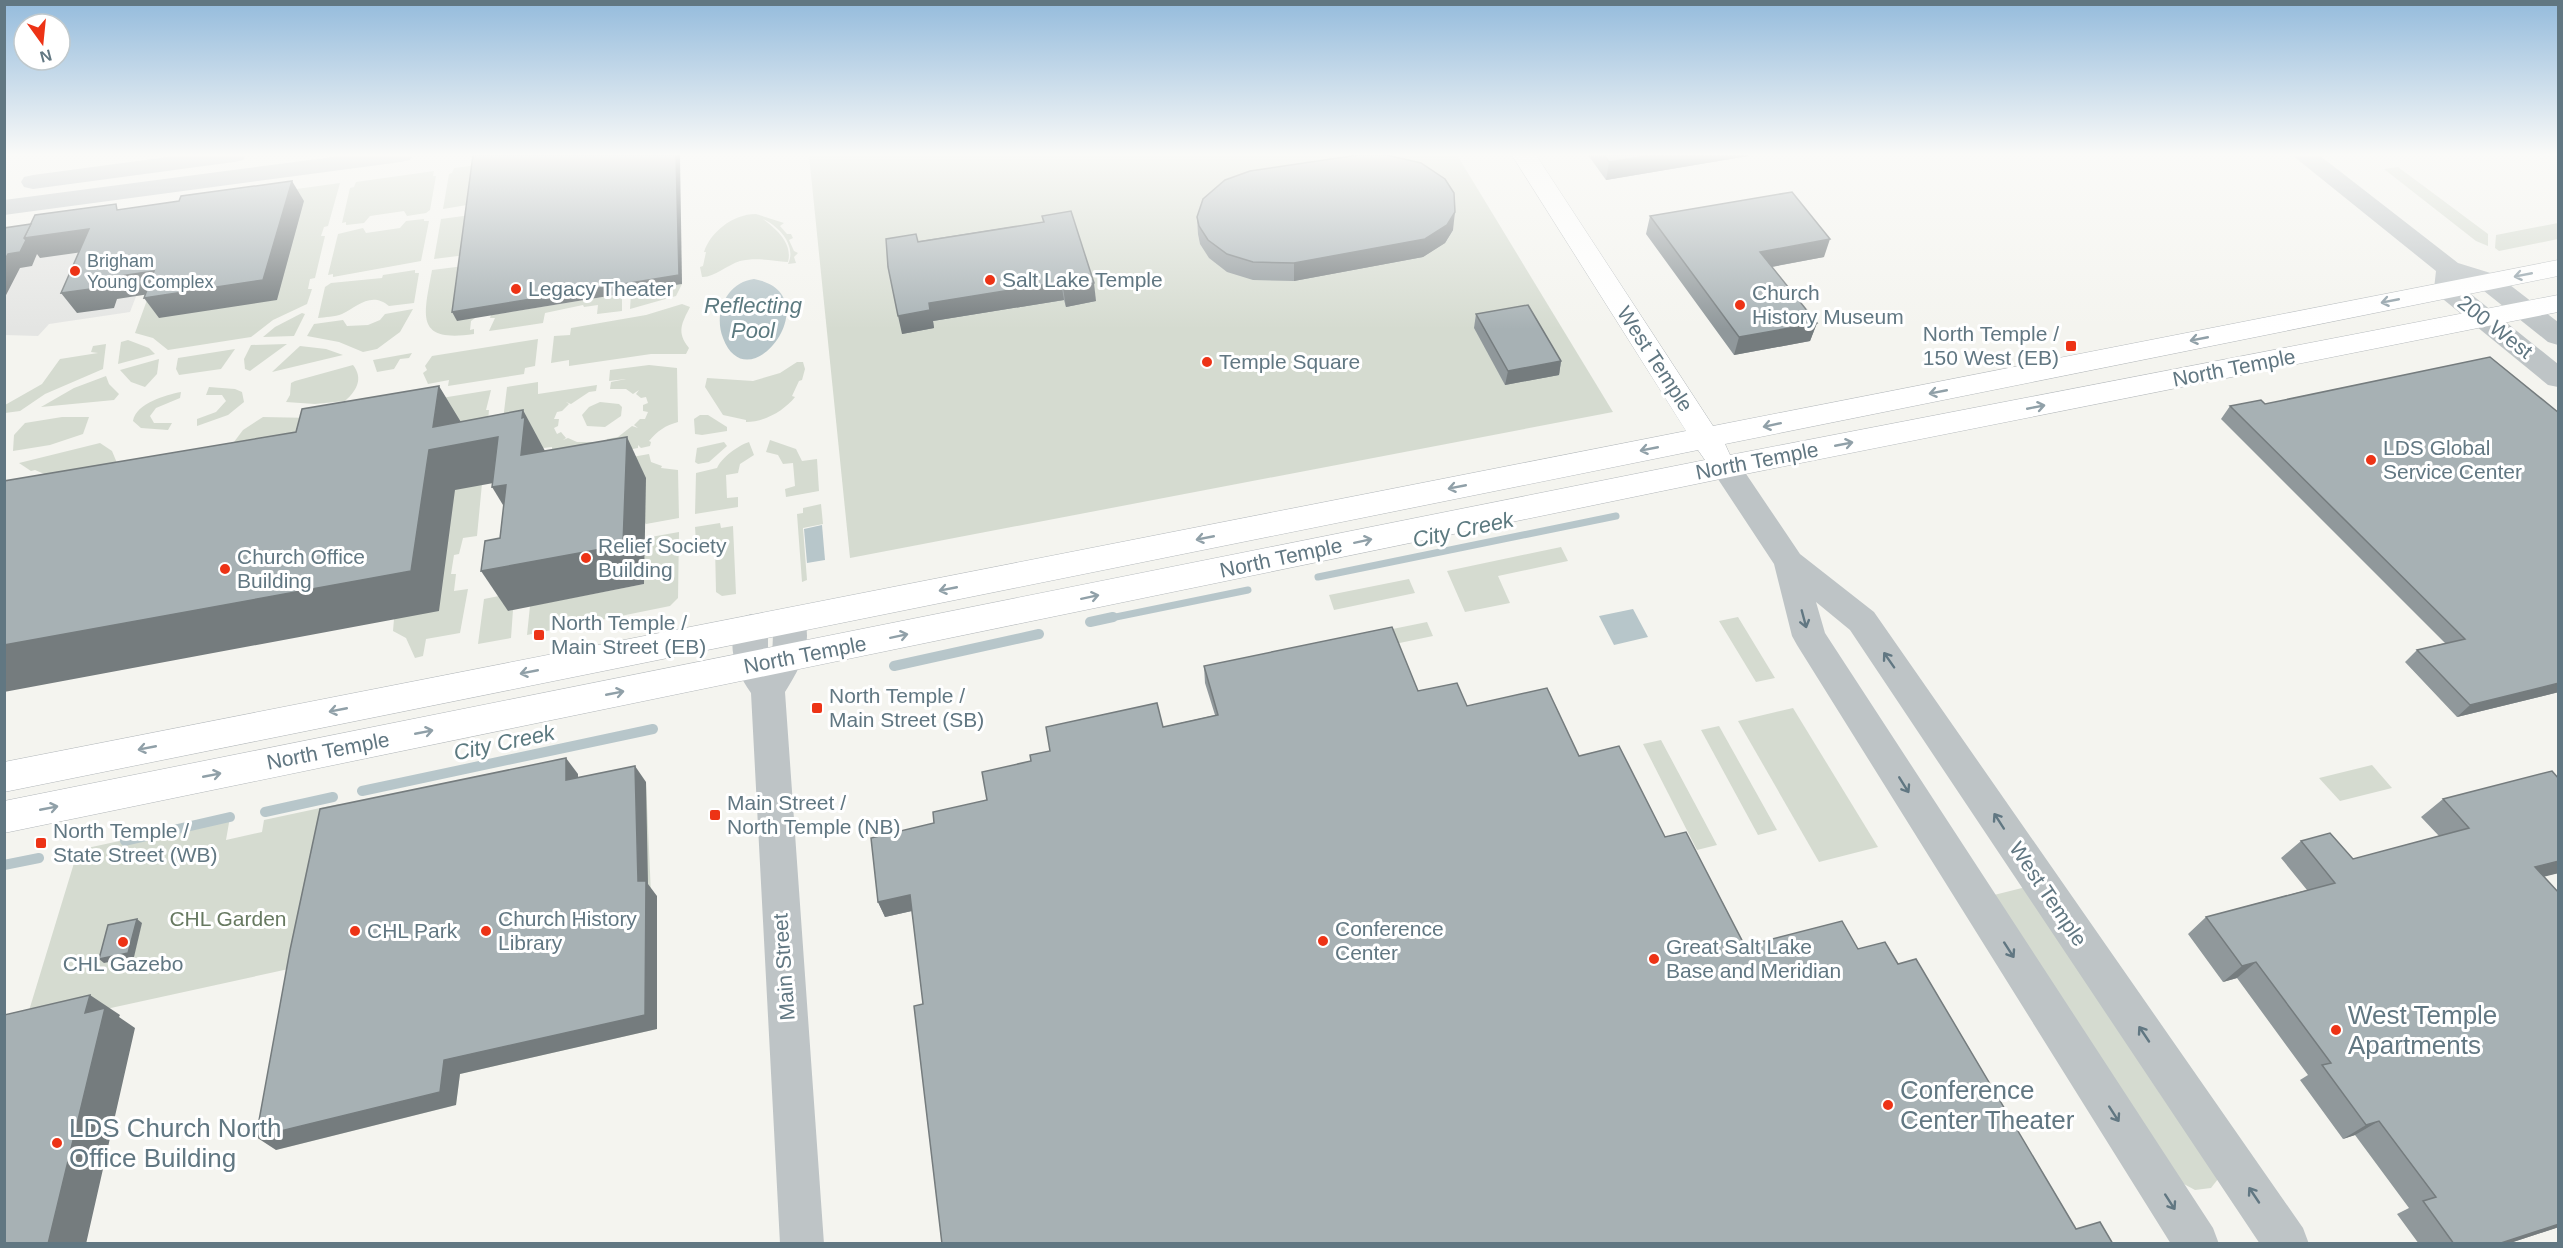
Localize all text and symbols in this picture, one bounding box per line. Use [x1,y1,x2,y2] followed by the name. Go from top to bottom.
[12,12,72,72] north arrow
[38,46,54,66] text: N
[87,251,213,292] place label: Brigham Young Complex
[68,264,82,278] marker: Brigham Young Complex
[1002,268,1163,291] place label: Salt Lake Temple
[2514,270,2533,281] one-way arrow
[983,273,997,287] marker: Salt Lake Temple
[528,277,674,300] place label: Legacy Theater
[1752,281,1904,328] place label: Church History Museum
[509,282,523,296] marker: Legacy Theater
[2453,290,2537,363] street label: 200 West
[704,293,803,343] water label: Reflecting Pool
[2380,296,2400,307] one-way arrow
[1733,298,1747,312] marker: Church History Museum
[1613,302,1698,416] street label: West Temple
[1923,322,2059,369] place label: North Temple / 150 West (EB)
[2189,334,2209,345] one-way arrow
[2064,339,2078,353] marker: North Temple / 150 West (EB)
[2171,344,2297,391] street label: North Temple
[1219,350,1360,373] place label: Temple Square
[1200,355,1214,369] marker: Temple Square
[1929,387,1948,398] one-way arrow
[2025,401,2045,412] one-way arrow
[1763,420,1782,431] one-way arrow
[2383,436,2522,483] place label: LDS Global Service Center
[1694,437,1820,484] street label: North Temple
[1834,438,1853,449] one-way arrow
[1639,444,1659,455] one-way arrow
[2364,453,2378,467] marker: LDS Global Service Center
[1448,482,1468,493] one-way arrow
[1410,506,1517,552] water label: City Creek
[1195,533,1215,544] one-way arrow
[1218,533,1344,582] street label: North Temple
[598,534,727,581] place label: Relief Society Building
[1353,535,1373,546] one-way arrow
[237,545,365,592] place label: Church Office Building
[579,551,593,565] marker: Relief Society Building
[218,562,232,576] marker: Church Office Building
[939,584,959,595] one-way arrow
[1080,591,1099,602] one-way arrow
[1799,609,1811,628] one-way arrow
[551,611,706,658] place label: North Temple / Main Street (EB)
[532,628,546,642] marker: North Temple / Main Street (EB)
[889,630,908,641] one-way arrow
[742,631,868,678] street label: North Temple
[1883,652,1895,669] one-way arrow
[520,666,539,678] one-way arrow
[829,684,984,731] place label: North Temple / Main Street (SB)
[605,687,624,698] one-way arrow
[810,701,824,715] marker: North Temple / Main Street (SB)
[329,705,348,716] one-way arrow
[451,719,558,765] water label: City Creek
[413,726,433,737] one-way arrow
[265,727,391,774] street label: North Temple
[137,743,157,754] one-way arrow
[202,769,221,780] one-way arrow
[1898,776,1910,793] one-way arrow
[727,791,901,838] place label: Main Street / North Temple (NB)
[38,802,58,813] one-way arrow
[708,808,722,822] marker: Main Street / North Temple (NB)
[1993,813,2005,830] one-way arrow
[53,819,218,866] place label: North Temple / State Street (WB)
[34,836,48,850] marker: North Temple / State Street (WB)
[2005,837,2092,950] street label: West Temple
[169,907,287,930] park label: CHL Garden
[498,907,637,954] place label: Church History Library
[768,913,799,1021] street label: Main Street
[1335,917,1444,964] place label: Conference Center
[367,919,458,942] place label: CHL Park
[348,924,362,938] marker: CHL Park
[479,924,493,938] marker: Church History Library
[1316,934,1330,948] marker: Conference Center
[116,935,130,949] marker: CHL Gazebo
[1666,935,1841,982] place label: Great Salt Lake Base and Meridian
[2003,941,2015,958] one-way arrow
[63,952,183,975] place label: CHL Gazebo
[1647,952,1661,966] marker: Great Salt Lake Base and Meridian
[2348,1000,2497,1060] place label: West Temple Apartments
[2329,1023,2343,1037] marker: West Temple Apartments
[2138,1027,2150,1043] one-way arrow
[1900,1075,2075,1135] place label: Conference Center Theater
[1881,1098,1895,1112] marker: Conference Center Theater
[2108,1105,2120,1122] one-way arrow
[69,1113,281,1173] place label: LDS Church North Office Building
[50,1136,64,1150] marker: LDS Church North Office Building
[2248,1188,2260,1204] one-way arrow
[2164,1193,2176,1210] one-way arrow

